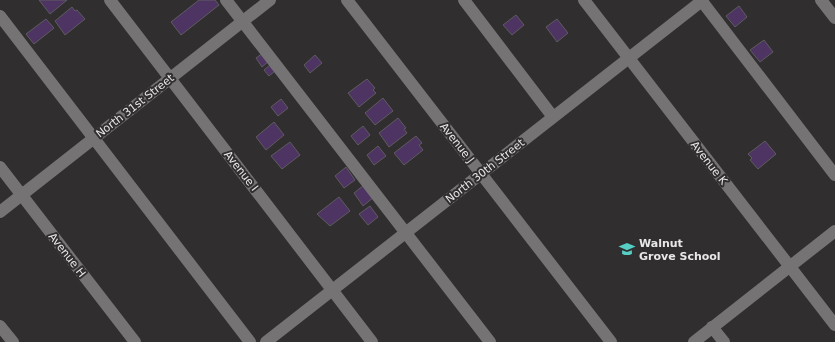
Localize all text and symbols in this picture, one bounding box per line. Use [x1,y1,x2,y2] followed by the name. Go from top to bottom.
[93,71,177,140] street label: North 31st Street
[437,120,477,166] street label: Avenue J
[443,136,528,206] street label: North 30th Street
[688,139,730,188] street label: Avenue K
[221,148,261,194] street label: Avenue I
[46,230,88,280] street label: Avenue H
[639,237,721,263] place label: Walnut Grove School
[618,240,636,258] school or university icon: Walnut Grove School

